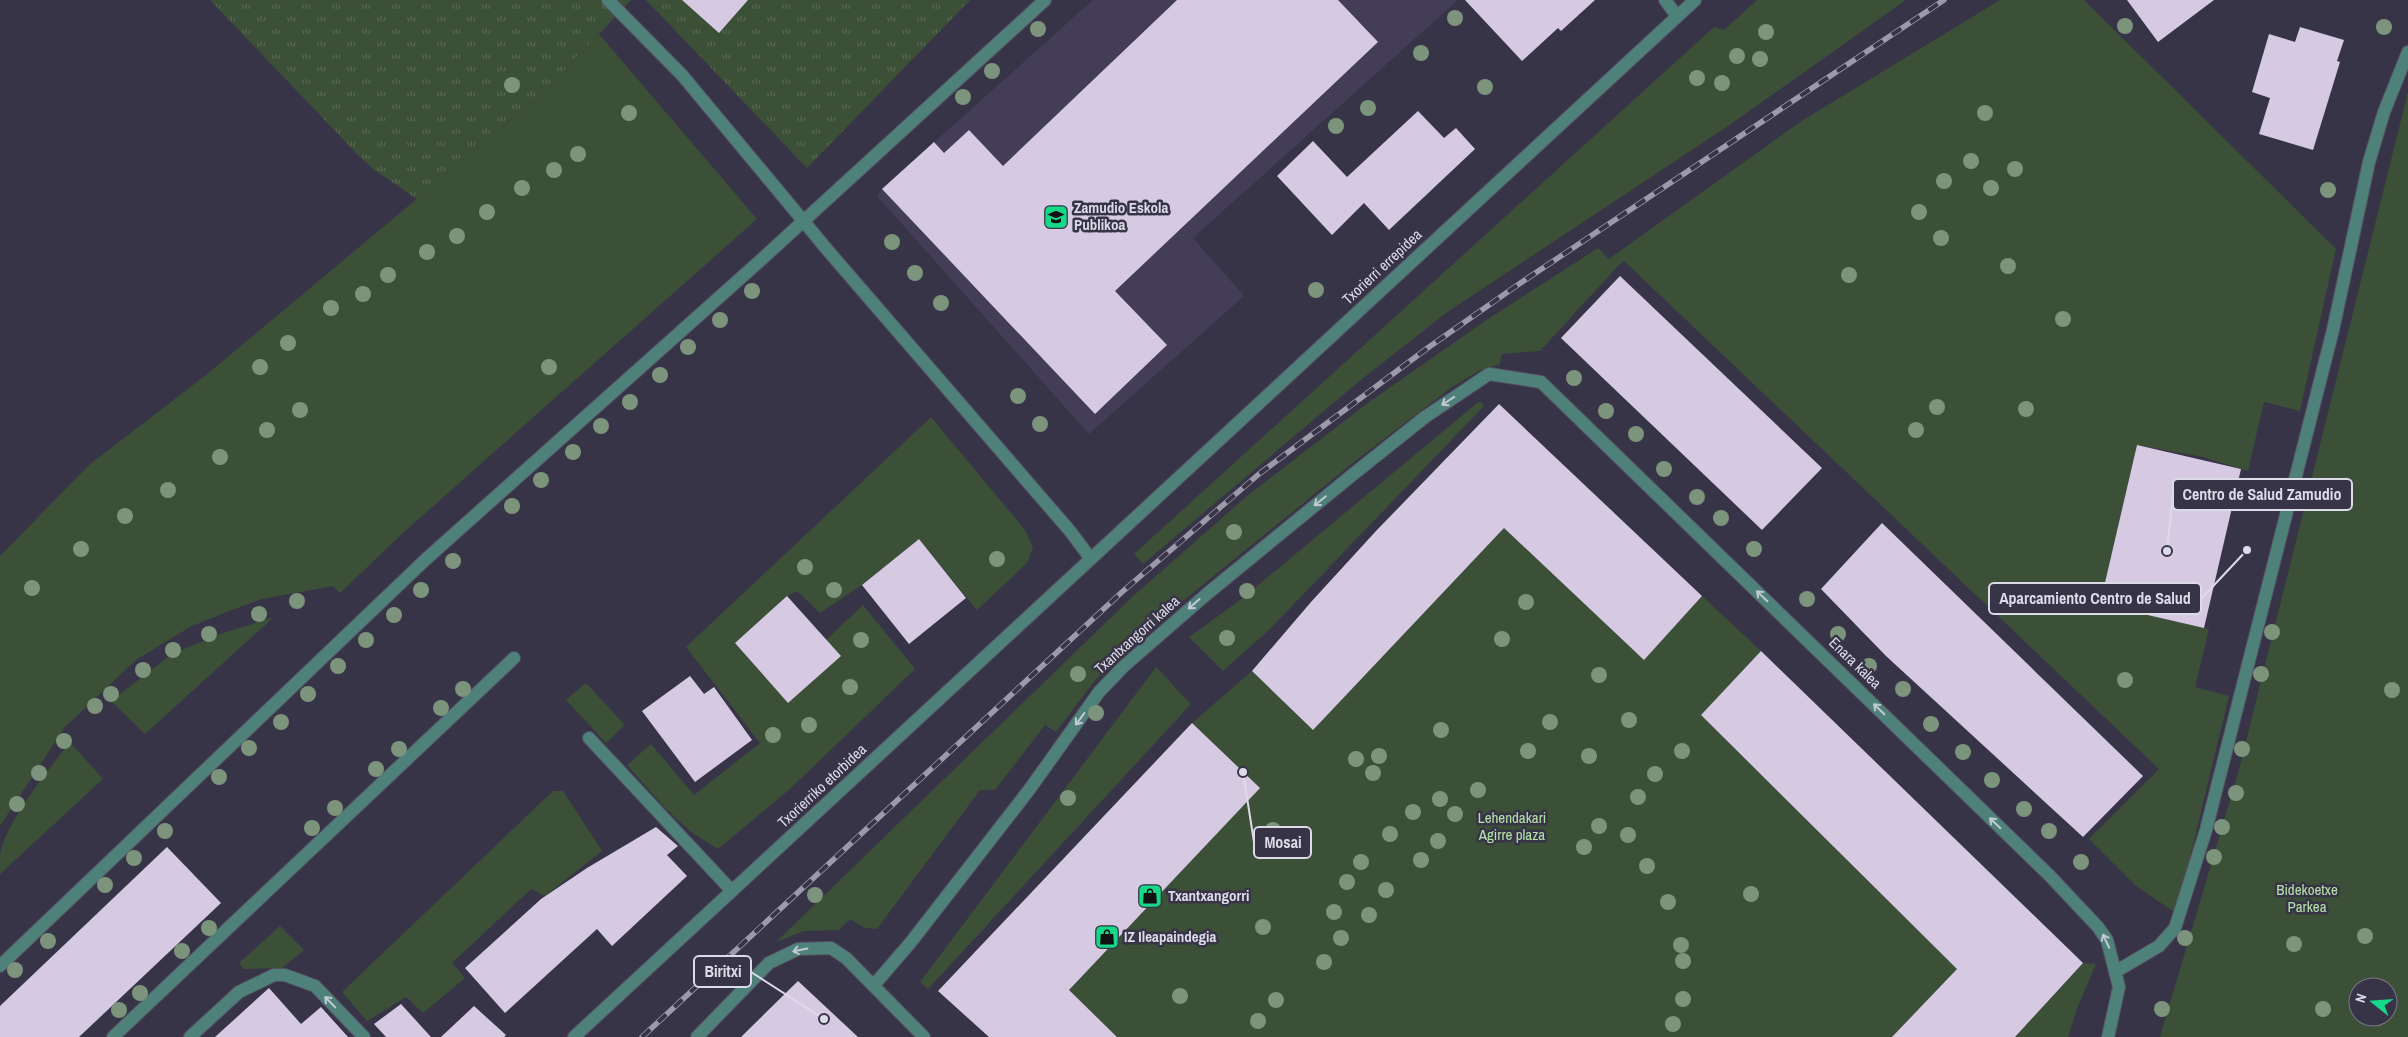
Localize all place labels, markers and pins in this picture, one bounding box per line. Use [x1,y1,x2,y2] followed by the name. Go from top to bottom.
[1074,197,1168,235] place label: Zamudio Eskola Publikoa
[1043,204,1069,230] school or university icon: Zamudio Eskola Publikoa
[2173,479,2352,510] callout: Centro de Salud Zamudio
[1989,583,2201,614] callout: Aparcamiento Centro de Salud
[1254,827,1311,858] callout: Mosai
[1137,883,1163,909] shop icon: Txantxangorri
[1168,885,1249,906] place label: Txantxangorri
[1094,924,1120,950] shop icon: IZ Ileapaindegia
[1124,926,1216,947] place label: IZ Ileapaindegia
[694,956,751,987] callout: Biritxi

